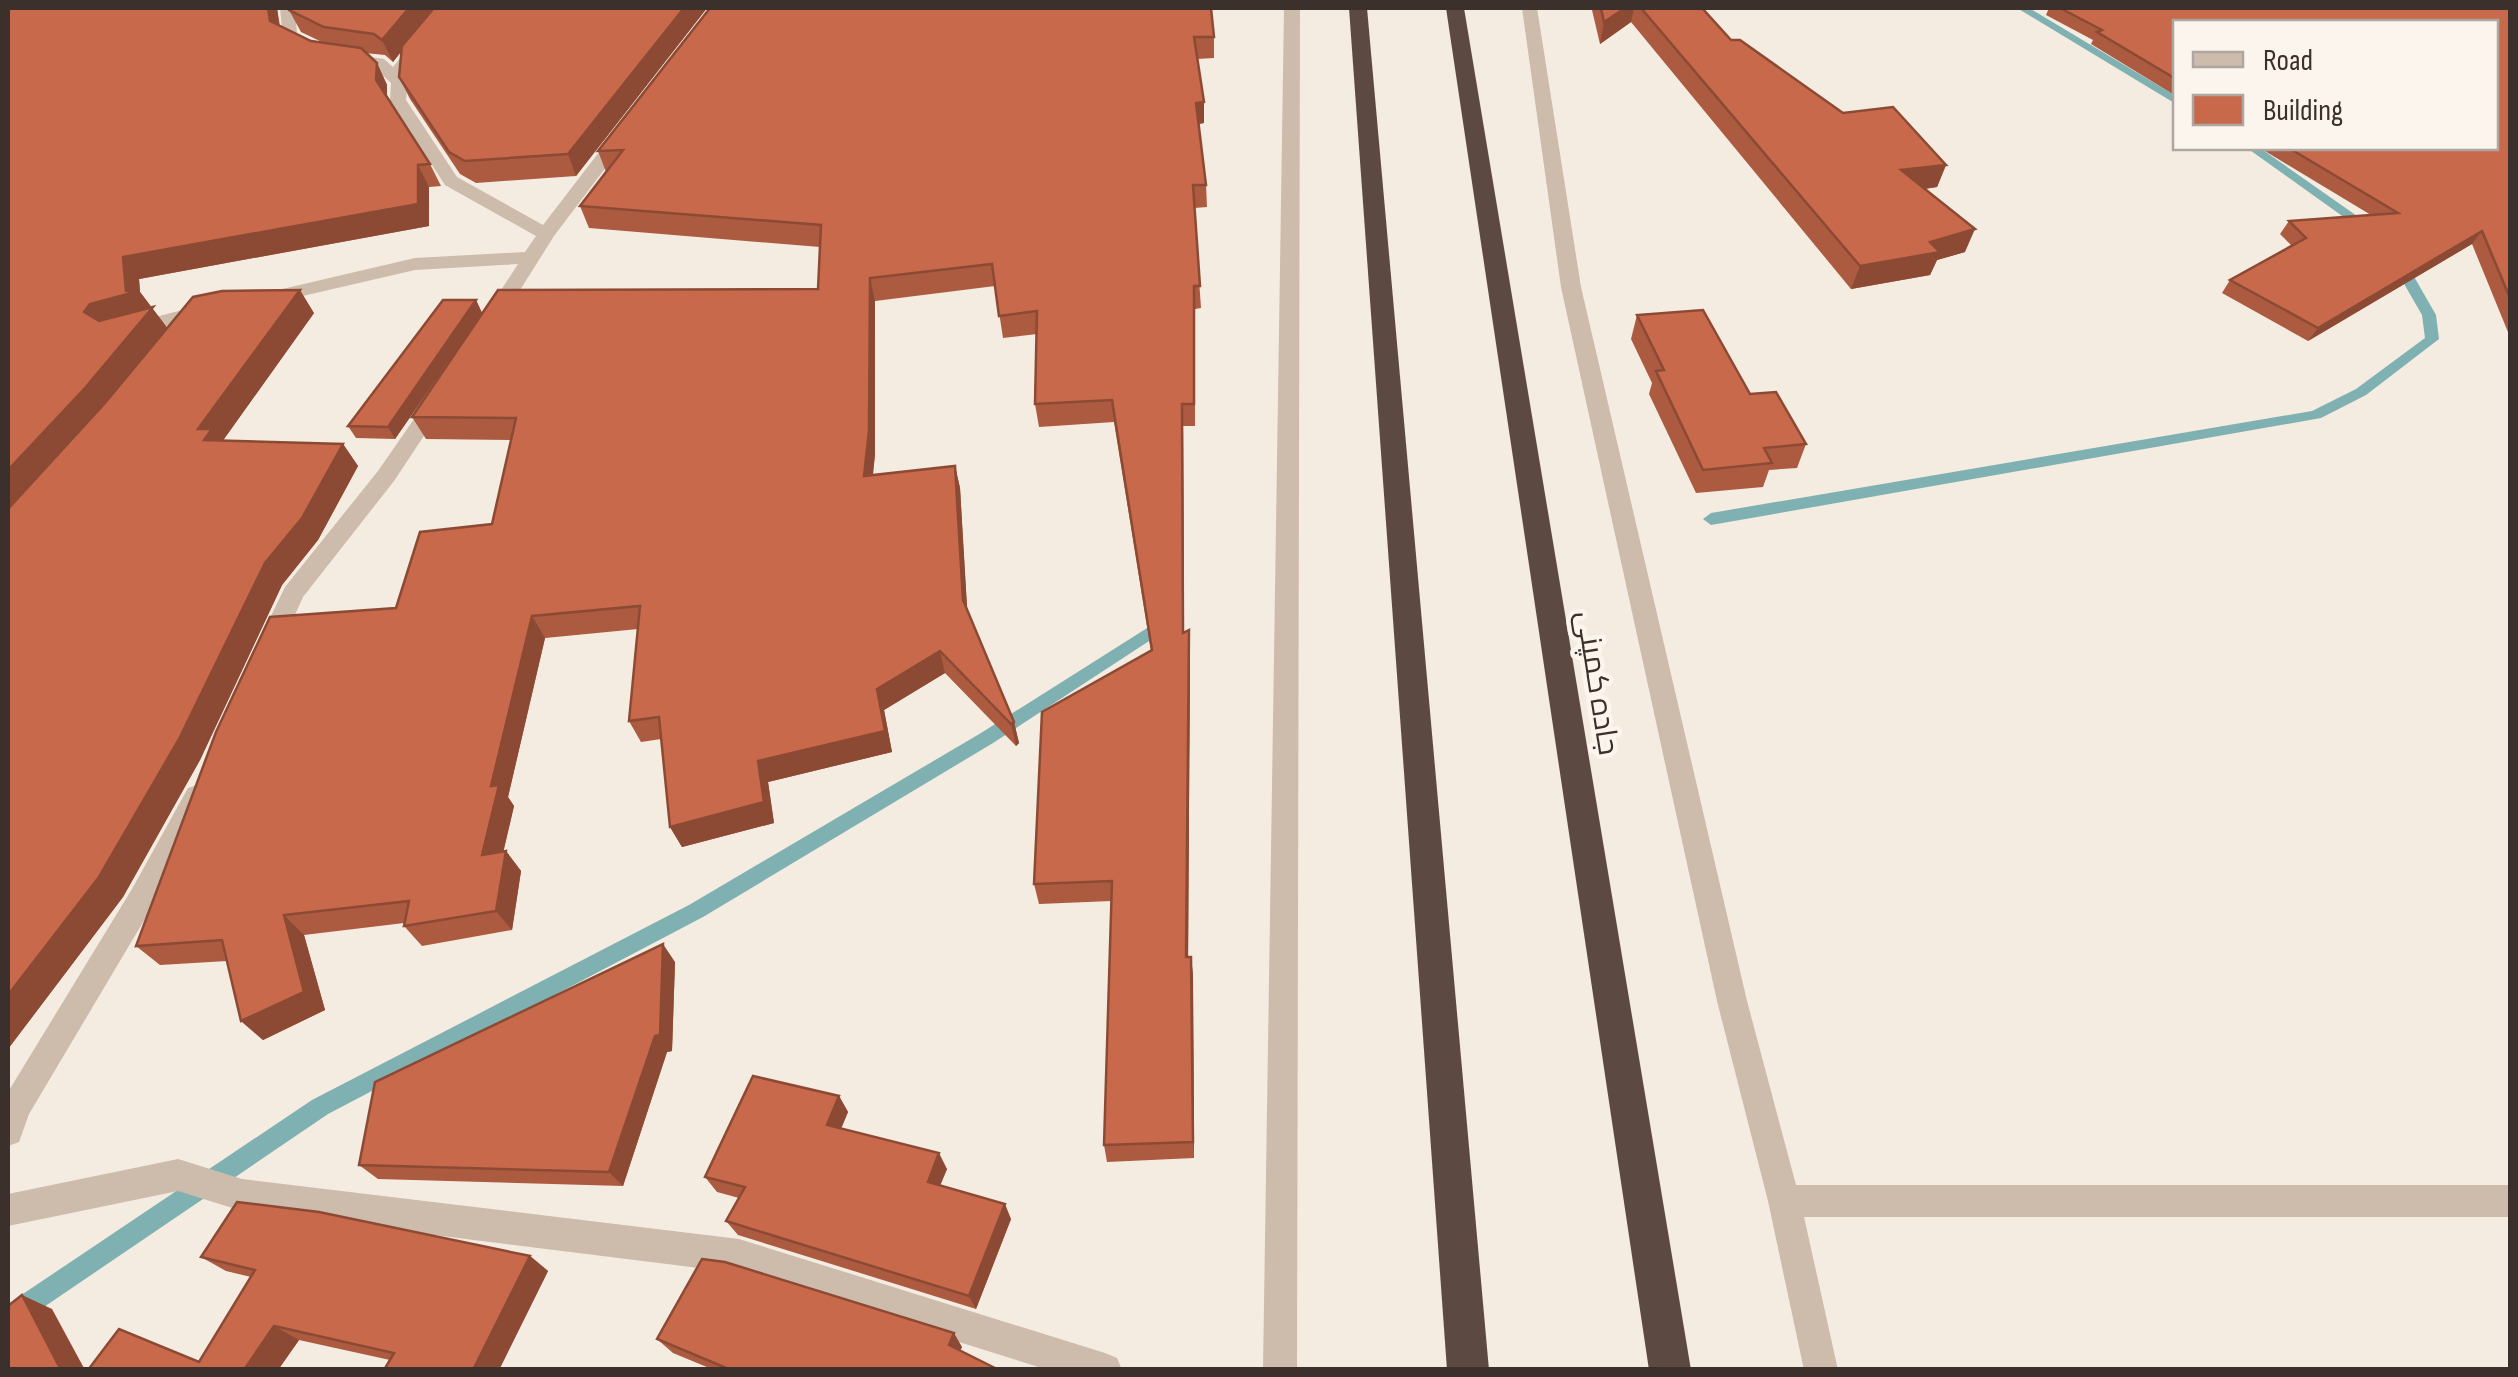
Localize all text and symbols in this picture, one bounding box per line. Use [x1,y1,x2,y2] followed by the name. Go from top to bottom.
[2173,20,2498,150] legend
[2263,43,2313,79] text: Road
[2263,93,2343,129] text: Building
[1568,608,1626,758] street label: جاده کمپنی

